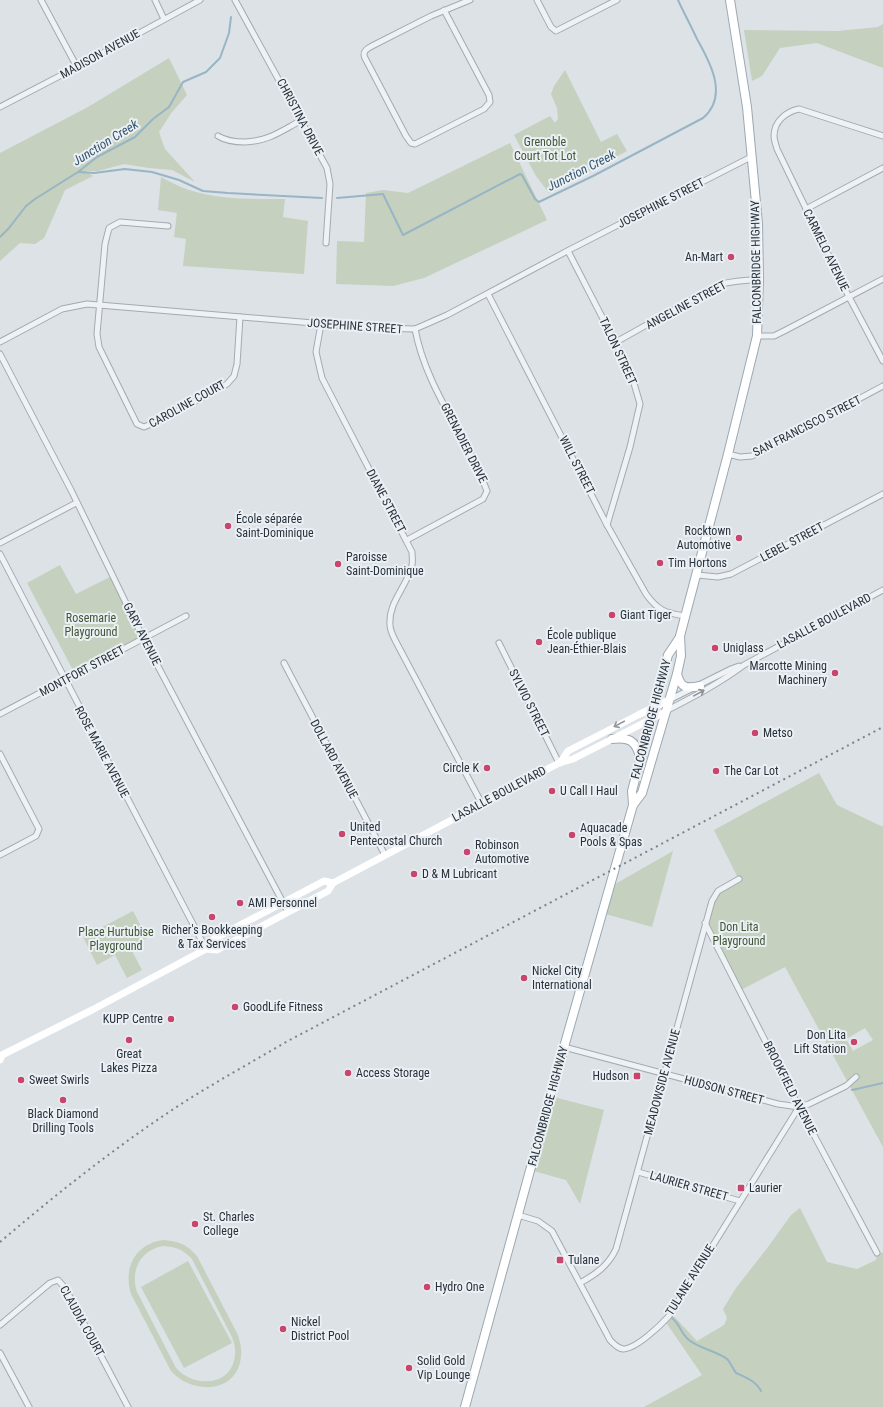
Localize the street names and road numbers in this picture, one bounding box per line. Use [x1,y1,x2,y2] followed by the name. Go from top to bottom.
[58,26,142,82] street label: MADISON AVENUE
[274,76,326,158] street label: CHRISTINA DRIVE
[615,175,707,231] street label: JOSEPHINE STREET
[748,199,764,324] street label: FALCONBRIDGE HIGHWAY
[800,207,852,293] street label: CARMELO AVENUE
[643,278,729,332] street label: ANGELINE STREET
[596,315,640,387] street label: TALON STREET
[307,316,403,336] street label: JOSEPHINE STREET
[146,377,228,431] street label: CAROLINE COURT
[750,393,864,459] street label: SAN FRANCISCO STREET
[438,401,490,485] street label: GRENADIER DRIVE
[556,434,598,496] street label: WILL STREET
[363,467,409,535] street label: DIANE STREET
[758,519,826,565] street label: LEBEL STREET
[775,590,874,652] street label: LASALLE BOULEVARD
[120,600,164,668] street label: GARY AVENUE
[37,643,127,699] street label: MONTFORT STREET
[628,657,674,781] street label: FALCONBRIDGE HIGHWAY
[506,667,552,739] street label: SYLVIO STREET
[72,704,132,800] street label: ROSE MARIE AVENUE
[307,717,361,801] street label: DOLLARD AVENUE
[450,763,549,825] street label: LASALLE BOULEVARD
[641,1027,683,1137] street label: MEADOWSIDE AVENUE
[760,1039,820,1137] street label: BROOKFIELD AVENUE
[525,1044,571,1168] street label: FALCONBRIDGE HIGHWAY
[683,1073,765,1107] street label: HUDSON STREET
[648,1168,730,1204] street label: LAURIER STREET
[663,1242,717,1318] street label: TULANE AVENUE
[57,1283,107,1359] street label: CLAUDIA COURT

